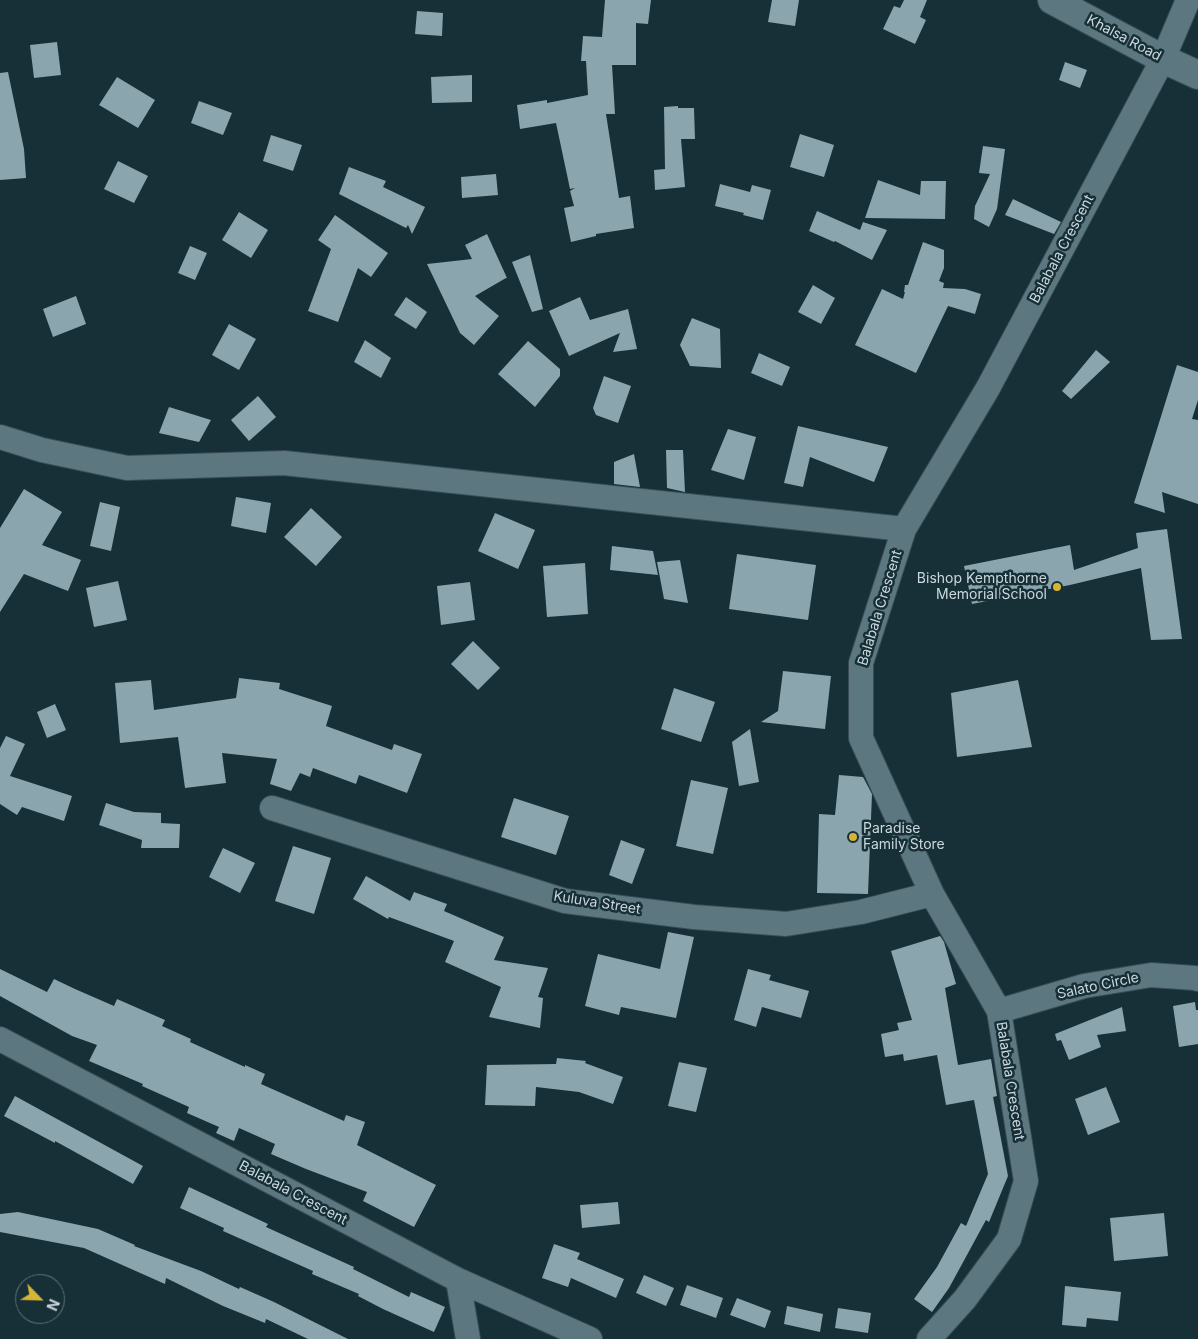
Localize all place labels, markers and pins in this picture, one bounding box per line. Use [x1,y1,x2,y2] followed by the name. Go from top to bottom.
[917,571,1047,604] place label: Bishop Kempthorne Memorial School
[1051,581,1063,593] marker: Bishop Kempthorne Memorial School
[863,821,945,854] place label: Paradise Family Store
[847,831,859,843] marker: Paradise Family Store

